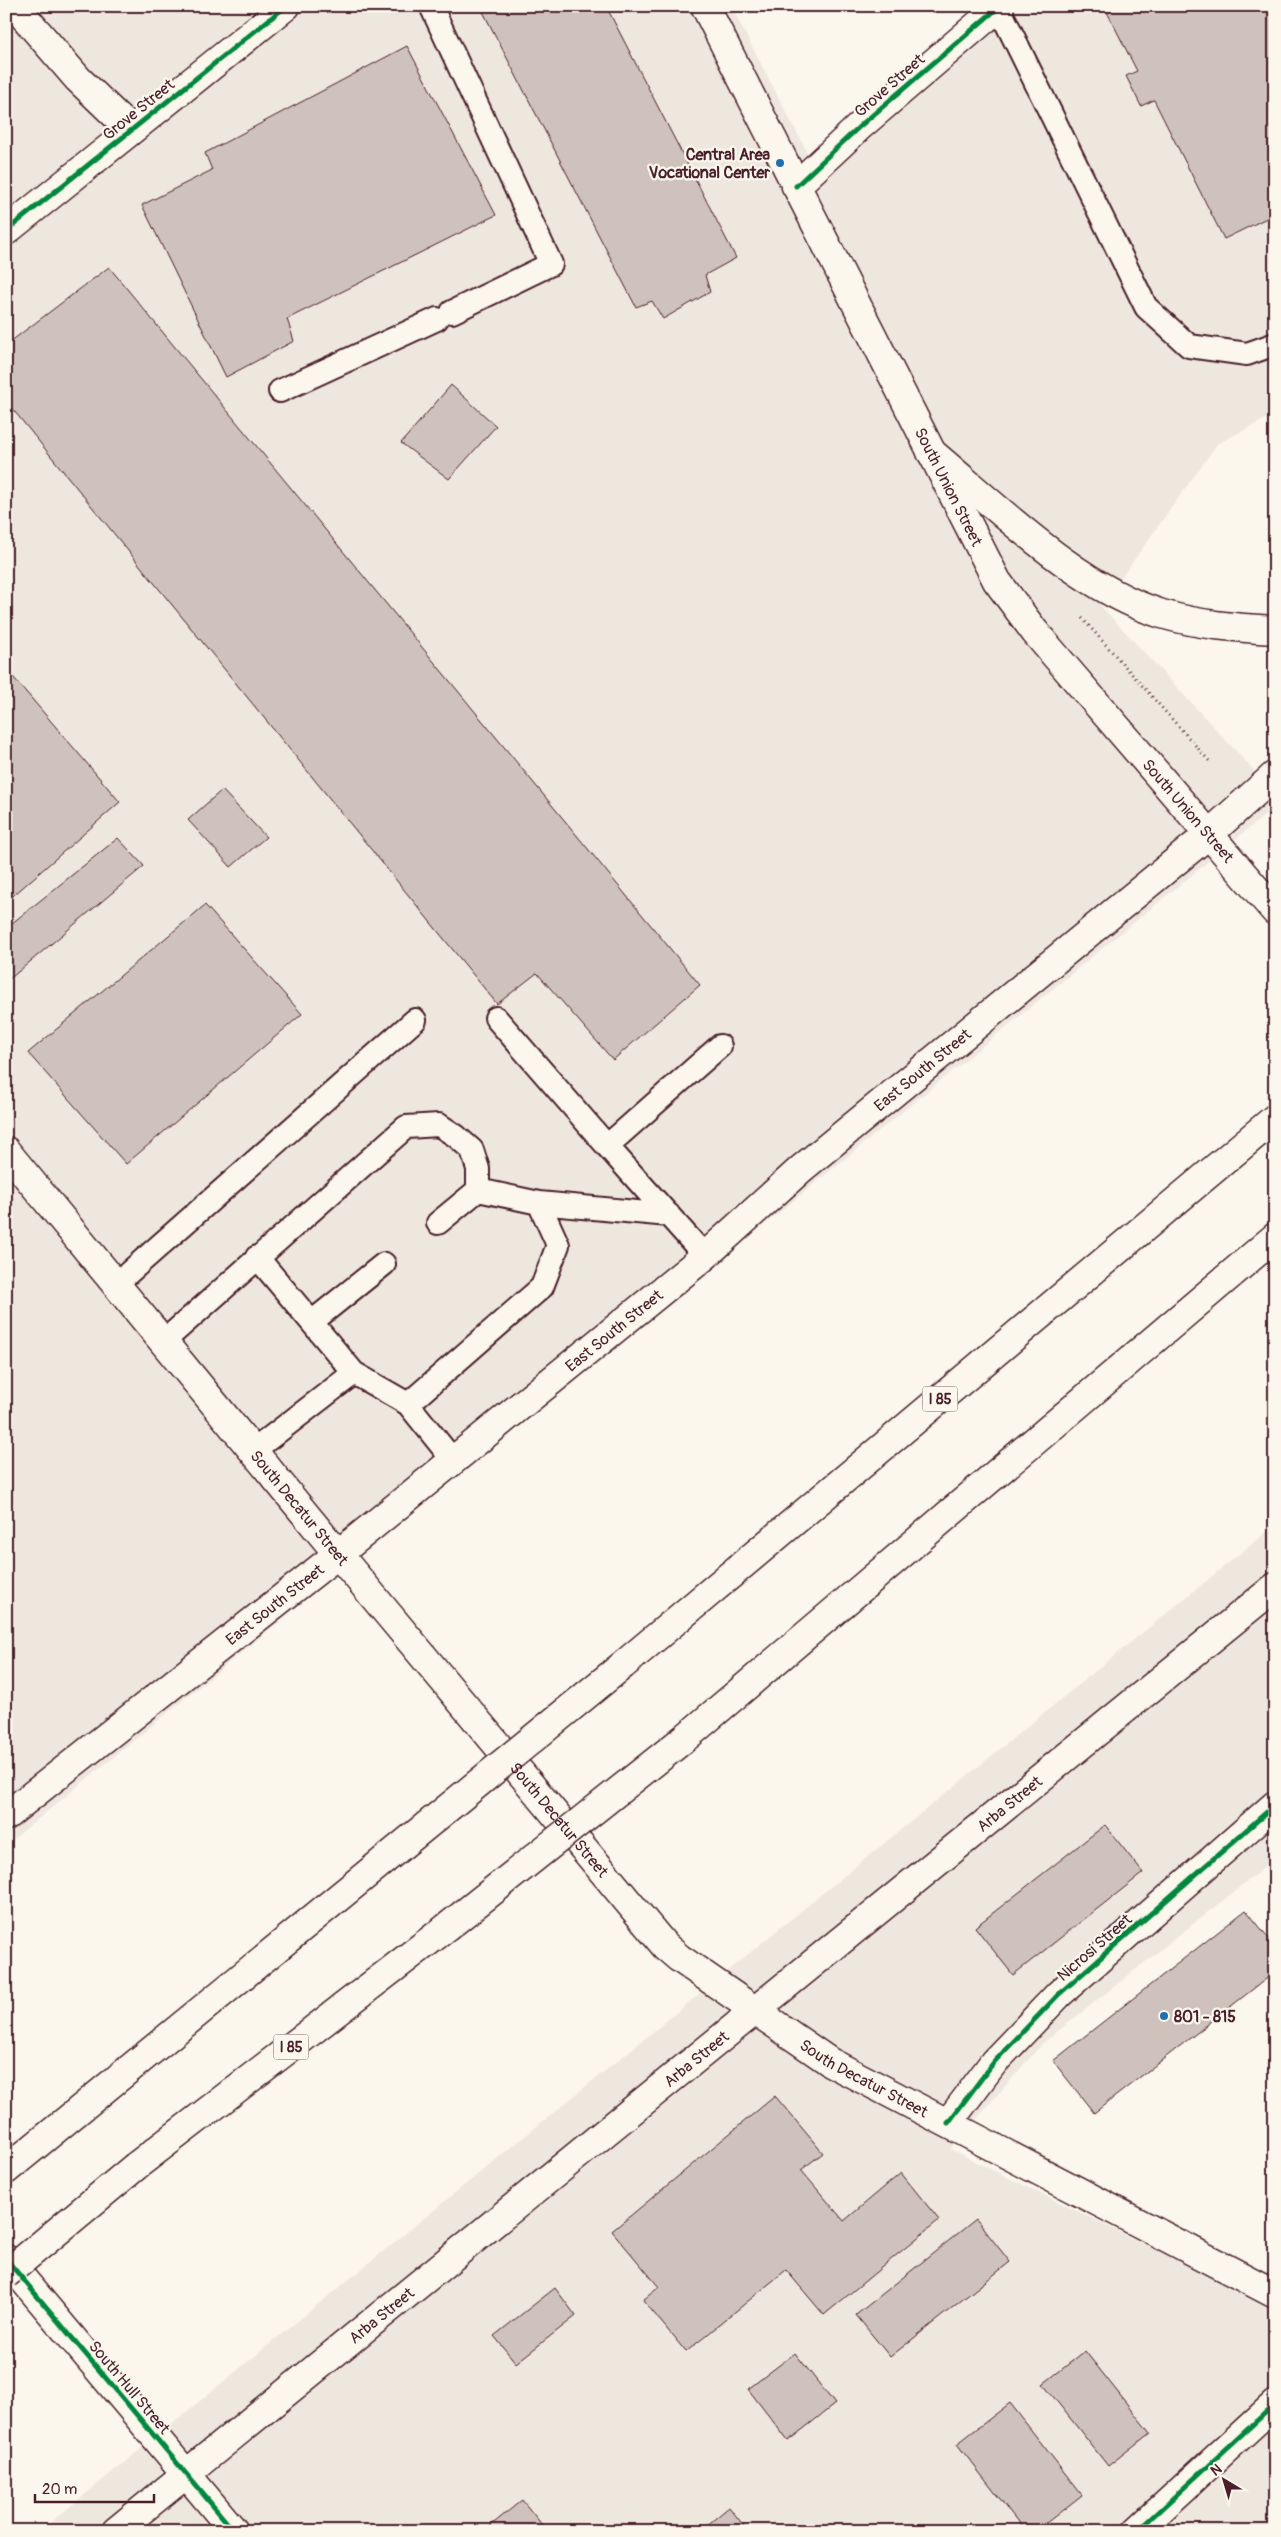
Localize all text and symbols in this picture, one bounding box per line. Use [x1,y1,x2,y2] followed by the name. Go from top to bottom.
[850,49,929,122] street label: Grove Street
[99,74,179,145] street label: Grove Street
[649,145,771,183] place label: Central Area Vocational Center
[774,157,786,169] marker: Central Area Vocational Center
[910,424,987,550] street label: South Union Street
[1138,755,1238,868] street label: South Union Street
[870,1024,976,1116] street label: East South Street
[561,1285,667,1376] street label: East South Street
[922,1386,958,1412] road number: I 85
[246,1446,353,1570] street label: South Decatur Street
[222,1560,329,1650] street label: East South Street
[505,1759,613,1882] street label: South Decatur Street
[973,1771,1047,1837] street label: Arba Street
[1053,1909,1137,1986] street label: Nicrosi Street
[1174,2007,1236,2027] place label: 801 - 815
[1158,2010,1170,2022] marker: 801 - 815
[660,2027,734,2092] street label: Arba Street
[274,2034,308,2060] road number: I 85
[796,2035,932,2123] street label: South Decatur Street
[345,2283,419,2348] street label: Arba Street
[84,2337,175,2439] street label: South Hull Street
[1198,2454,1248,2504] north arrow
[1207,2461,1225,2480] text: N
[35,2472,154,2504] scale bar
[42,2480,77,2499] text: 20 m

